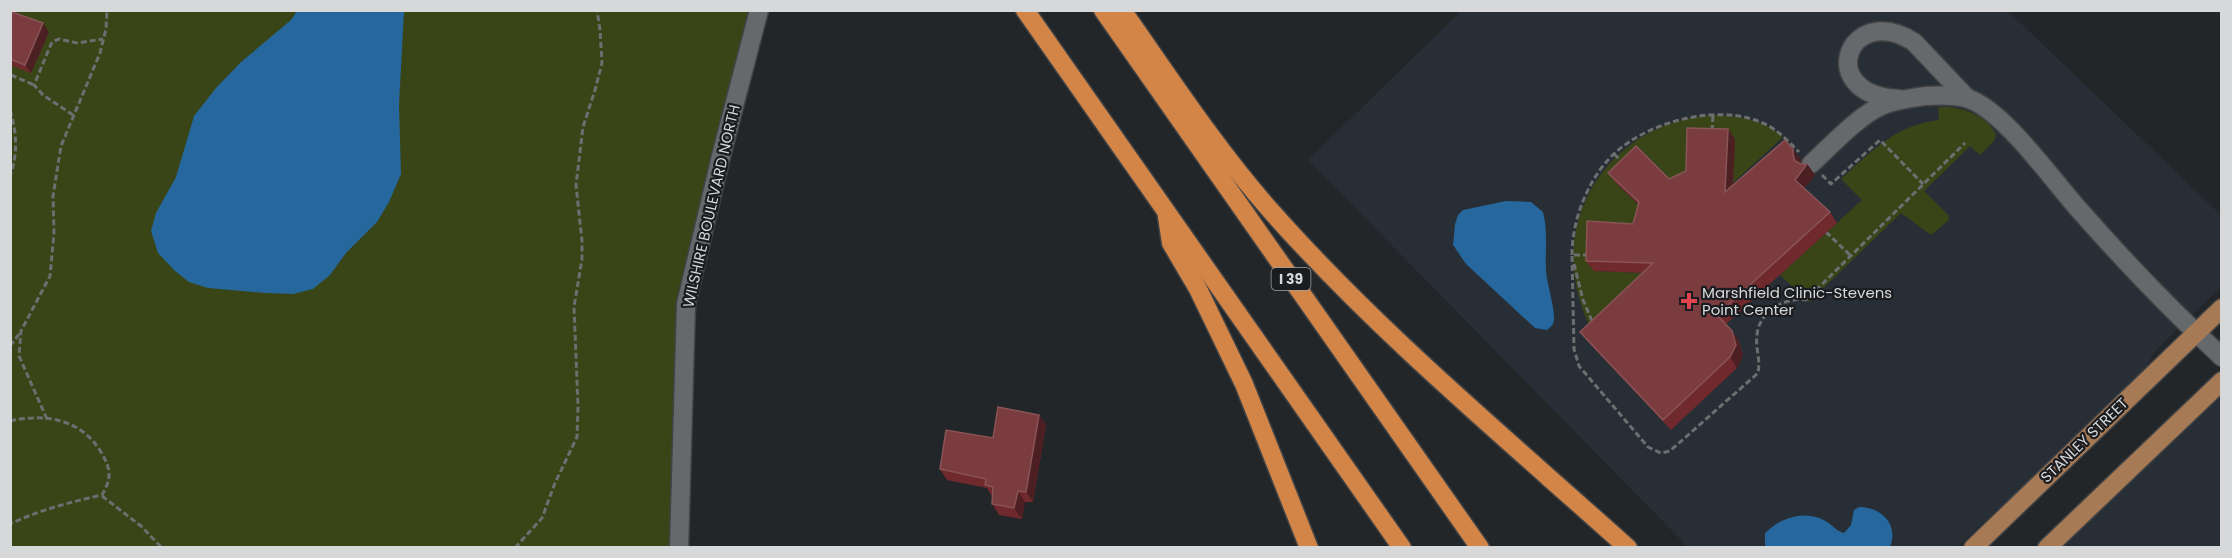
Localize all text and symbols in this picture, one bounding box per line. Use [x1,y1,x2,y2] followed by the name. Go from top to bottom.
[677,102,745,310] street label: WILSHIRE BOULEVARD NORTH
[1272,268,1310,290] road number: I 39
[1702,282,1892,320] place label: Marshfield Clinic-Stevens Point Center
[1680,292,1698,310] marker: Marshfield Clinic-Stevens Point Center
[2036,393,2132,487] street label: STANLEY STREET

